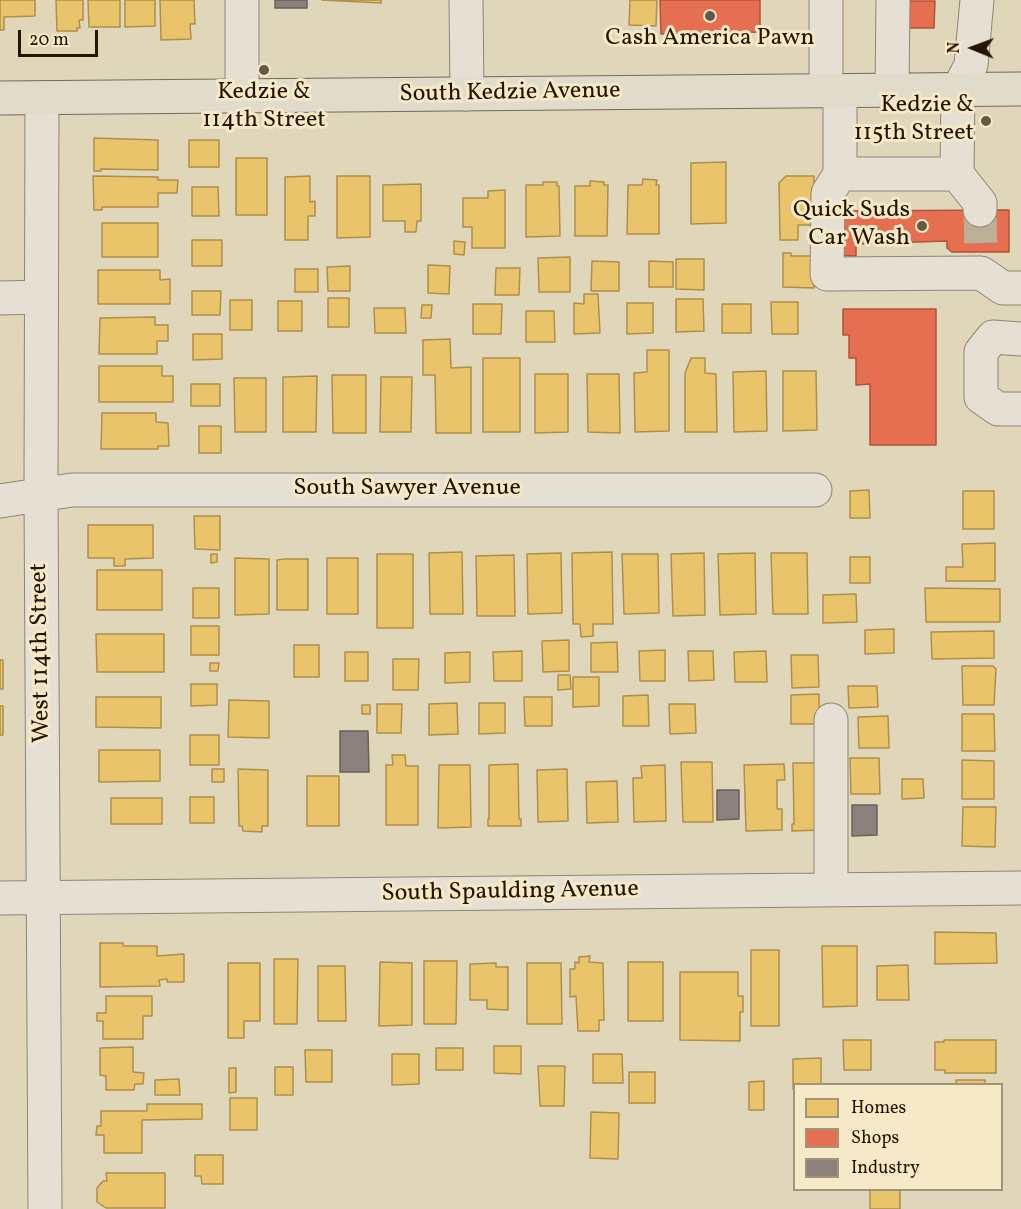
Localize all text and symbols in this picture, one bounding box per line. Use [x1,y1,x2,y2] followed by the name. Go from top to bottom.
[703,9,717,23] marker: Cash America Pawn
[21,18,100,56] scale bar
[943,18,1003,78] north arrow
[605,26,815,54] place label: Cash America Pawn
[29,28,69,53] text: 20 m
[944,42,966,54] text: N
[257,63,271,77] marker: Kedzie & 114th Street
[399,78,621,110] street label: South Kedzie Avenue
[202,80,326,136] place label: Kedzie & 114th Street
[853,93,974,149] place label: Kedzie & 115th Street
[979,114,993,128] marker: Kedzie & 115th Street
[793,198,910,254] place label: Quick Suds Car Wash
[915,219,929,233] marker: Quick Suds Car Wash
[293,476,521,504] street label: South Sawyer Avenue
[26,563,58,743] street label: West 114th Street
[381,876,639,910] street label: South Spaulding Avenue
[793,1083,1003,1191] legend
[851,1096,906,1121] text: Homes
[851,1126,899,1151] text: Shops
[851,1156,920,1181] text: Industry

